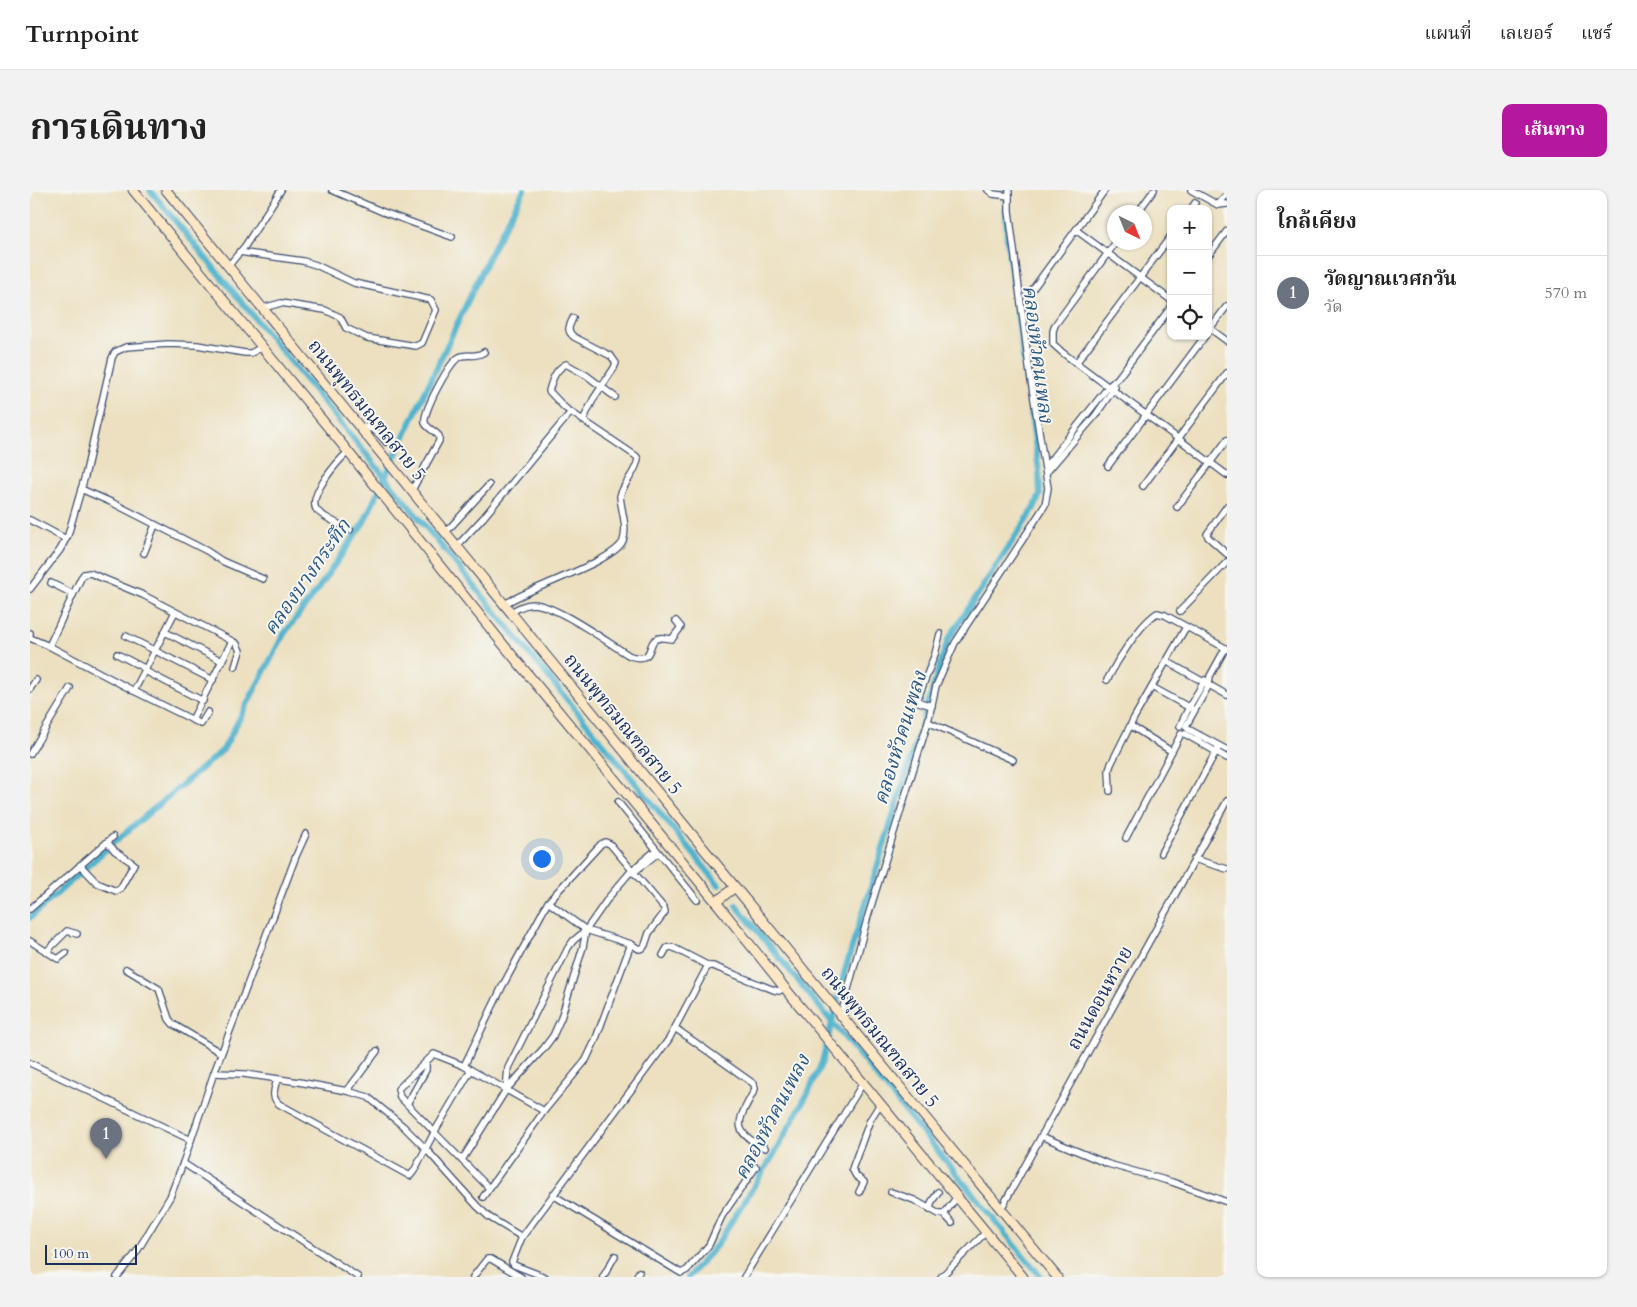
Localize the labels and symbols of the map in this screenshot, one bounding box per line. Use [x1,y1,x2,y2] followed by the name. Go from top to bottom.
[1107,205,1152,250] north arrow
[1016,284,1060,425] water label: คลองหัวคนเพลง
[302,334,432,486] street label: ถนนพุทธมณฑลสาย 5
[257,513,357,640] water label: คลองบางกระทึก
[558,648,688,800] street label: ถนนพุทธมณฑลสาย 5
[867,667,933,808] water label: คลองหัวคนเพลง
[529,846,555,872] your location
[1061,941,1139,1055] street label: ถนนดอนหวาย
[815,961,945,1113] street label: ถนนพุทธมณฑลสาย 5
[728,1049,817,1184] water label: คลองหัวคนเพลง
[90,1118,122,1159] pin: 1
[45,1242,138,1265] scale bar

